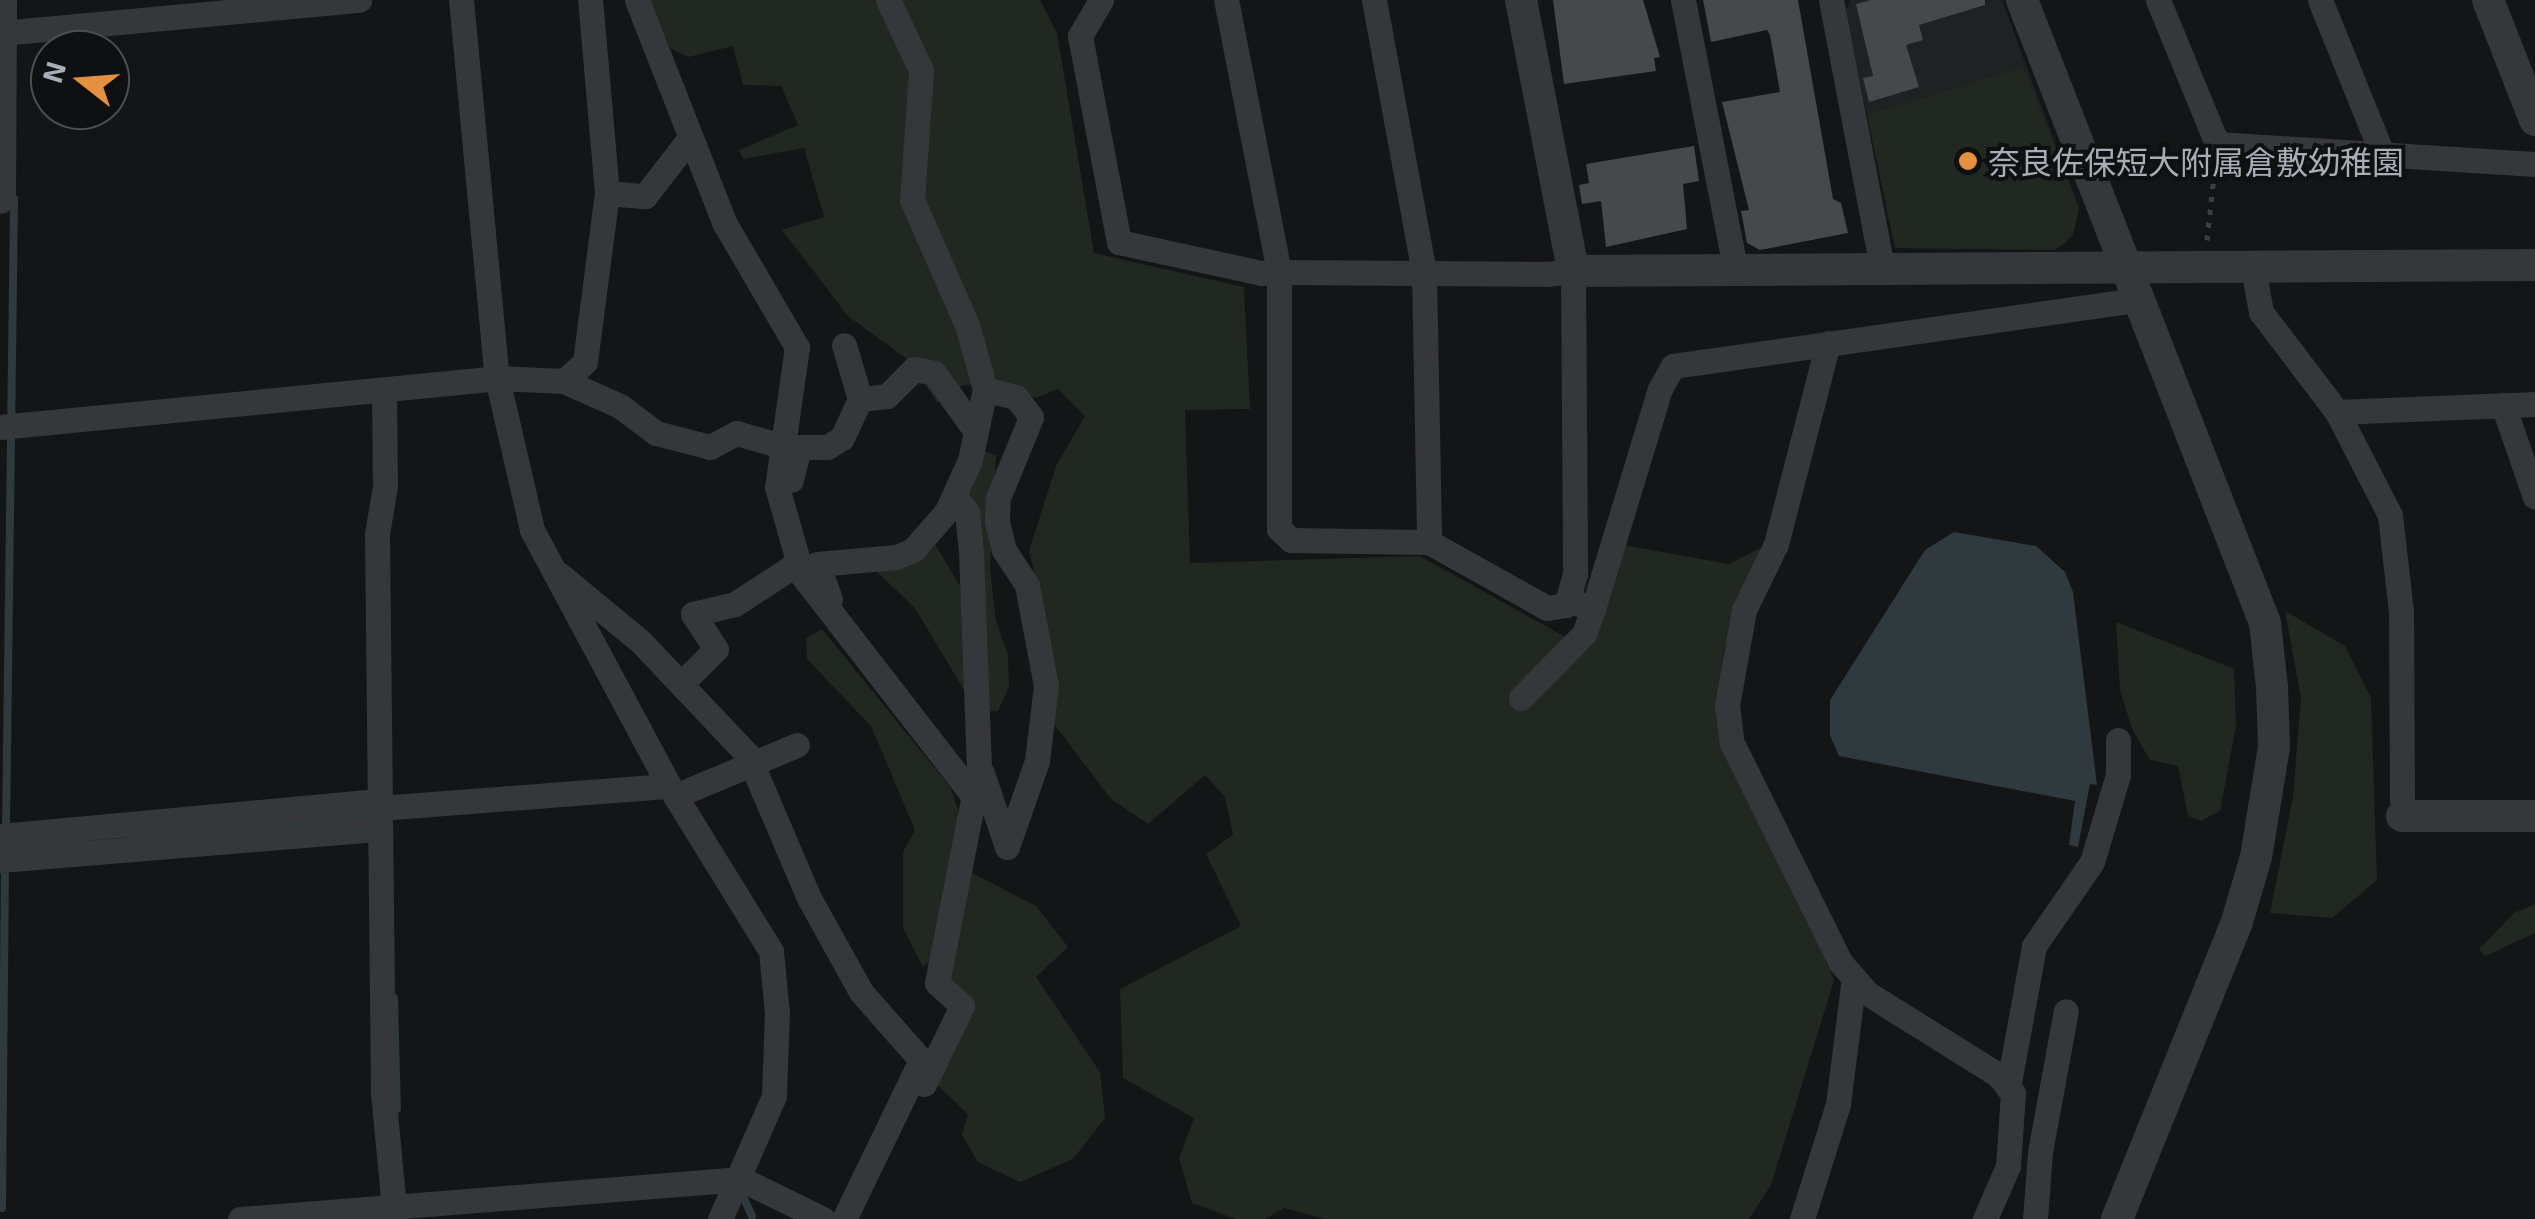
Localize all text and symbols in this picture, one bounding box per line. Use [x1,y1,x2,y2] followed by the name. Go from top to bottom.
[30,30,130,130] north arrow
[34,57,72,86] text: N
[1988,142,2404,180] place label: 奈良佐保短大附属倉敷幼稚園
[1957,150,1979,172] marker: 奈良佐保短大附属倉敷幼稚園

